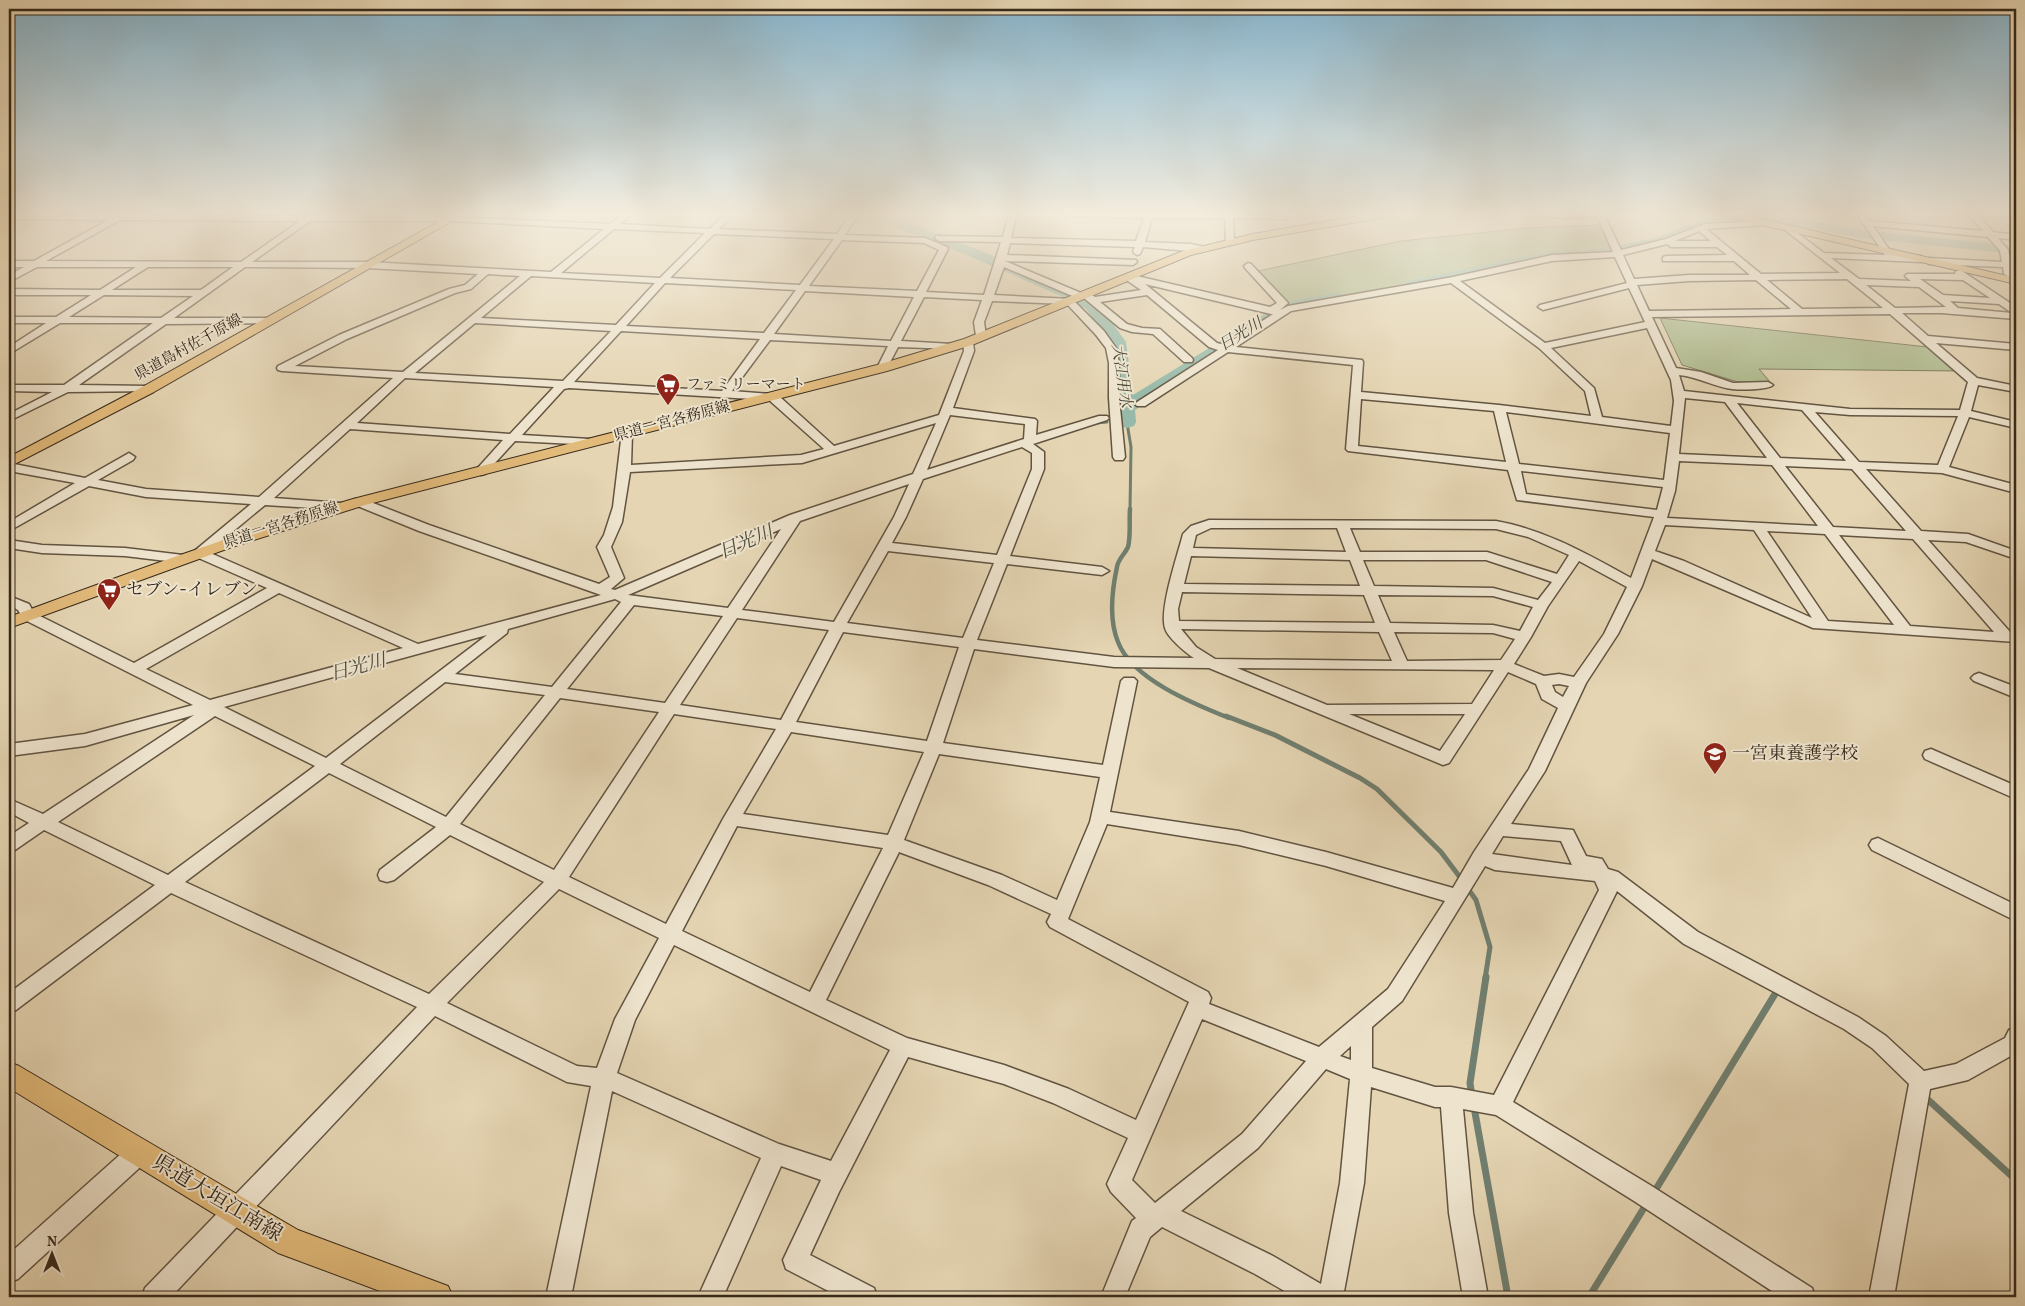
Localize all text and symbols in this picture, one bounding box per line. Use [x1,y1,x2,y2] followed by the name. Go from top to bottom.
[131,310,247,386] street label: 県道島村佐千原線
[1215,312,1269,357] water label: 日光川
[1106,343,1137,411] water label: 大江用水
[655,372,681,406] supermarket icon: ファミリーマート
[686,375,806,396] place label: ファミリーマート
[611,396,733,448] street label: 県道一宮各務原線
[221,497,341,555] street label: 県道一宮各務原線
[715,519,779,566] water label: 日光川
[96,577,122,611] supermarket icon: セブン-イレブン
[126,578,258,603] place label: セブン-イレブン
[327,648,391,688] water label: 日光川
[1702,741,1728,775] school or university icon: 一宮東養護学校
[1732,742,1858,767] place label: 一宮東養護学校
[147,1149,287,1249] street label: 県道大垣江南線
[28,1228,78,1278] north arrow
[47,1233,57,1252] text: N

